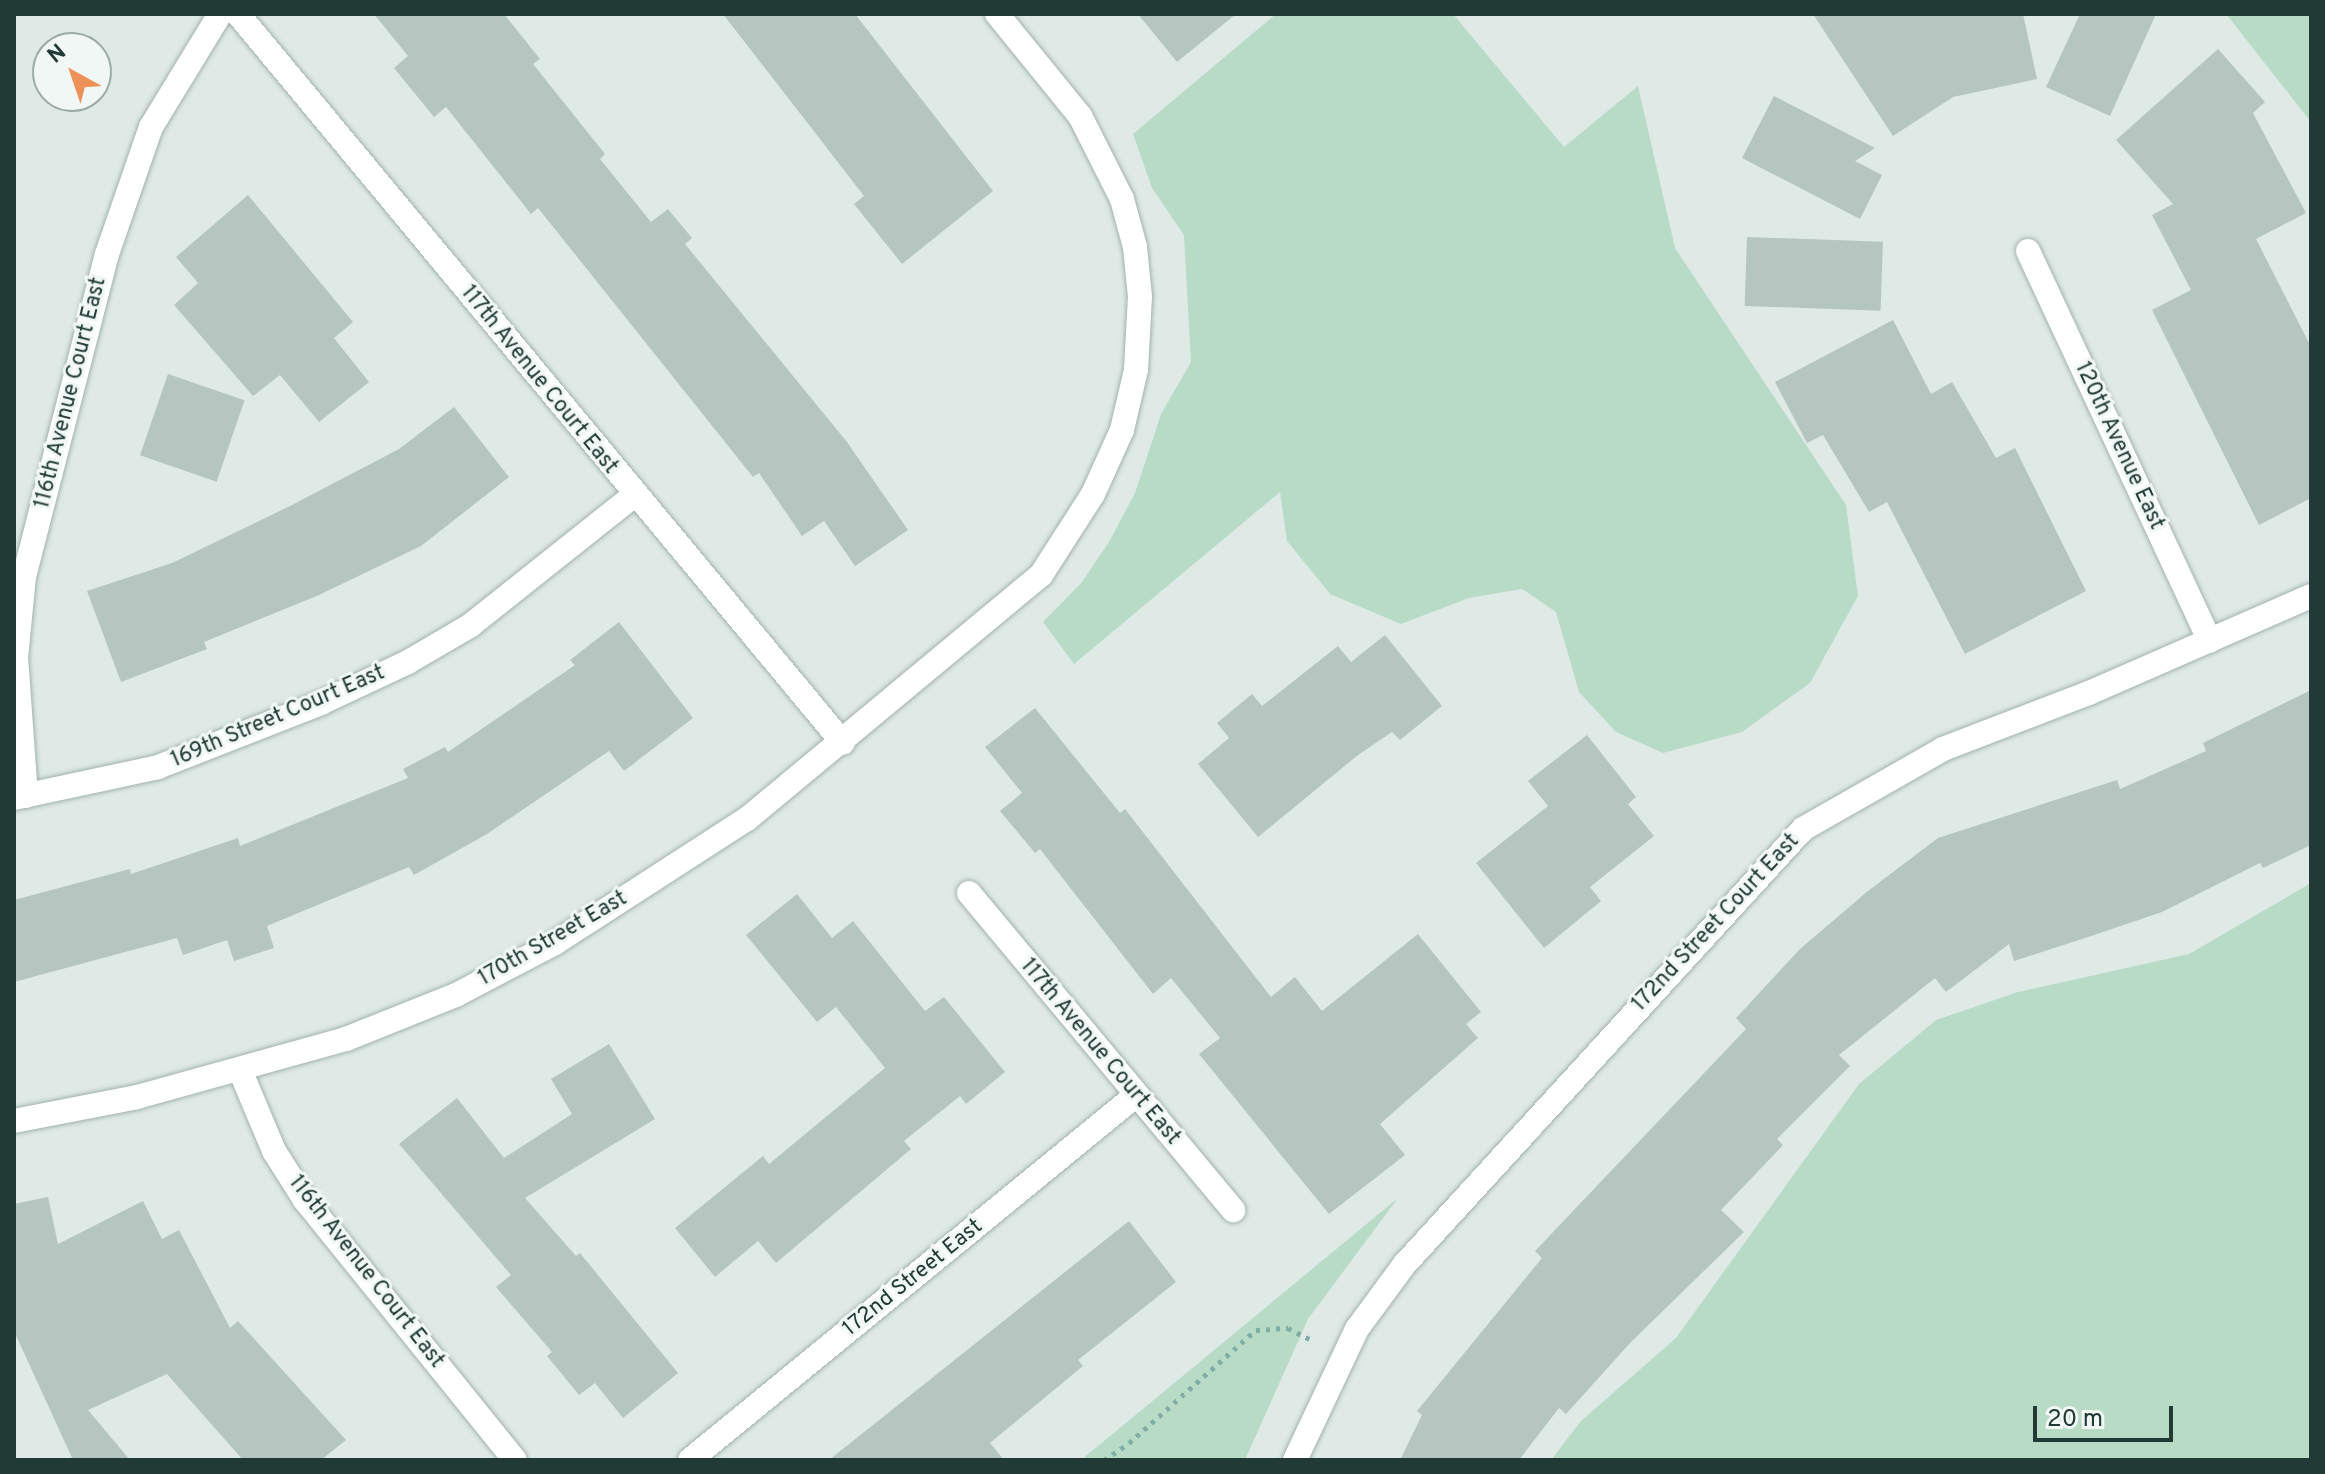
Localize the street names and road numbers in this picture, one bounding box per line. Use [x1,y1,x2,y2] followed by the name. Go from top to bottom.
[29,274,113,512] street label: 116th Avenue Court East
[455,280,623,480] street label: 117th Avenue Court East
[2068,357,2170,535] street label: 120th Avenue East
[167,660,389,774] street label: 169th Street Court East
[1627,829,1805,1017] street label: 172nd Street Court East
[474,886,632,992] street label: 170th Street East
[1014,953,1186,1151] street label: 117th Avenue Court East
[282,1170,450,1374] street label: 116th Avenue Court East
[838,1214,988,1342] street label: 172nd Street East

